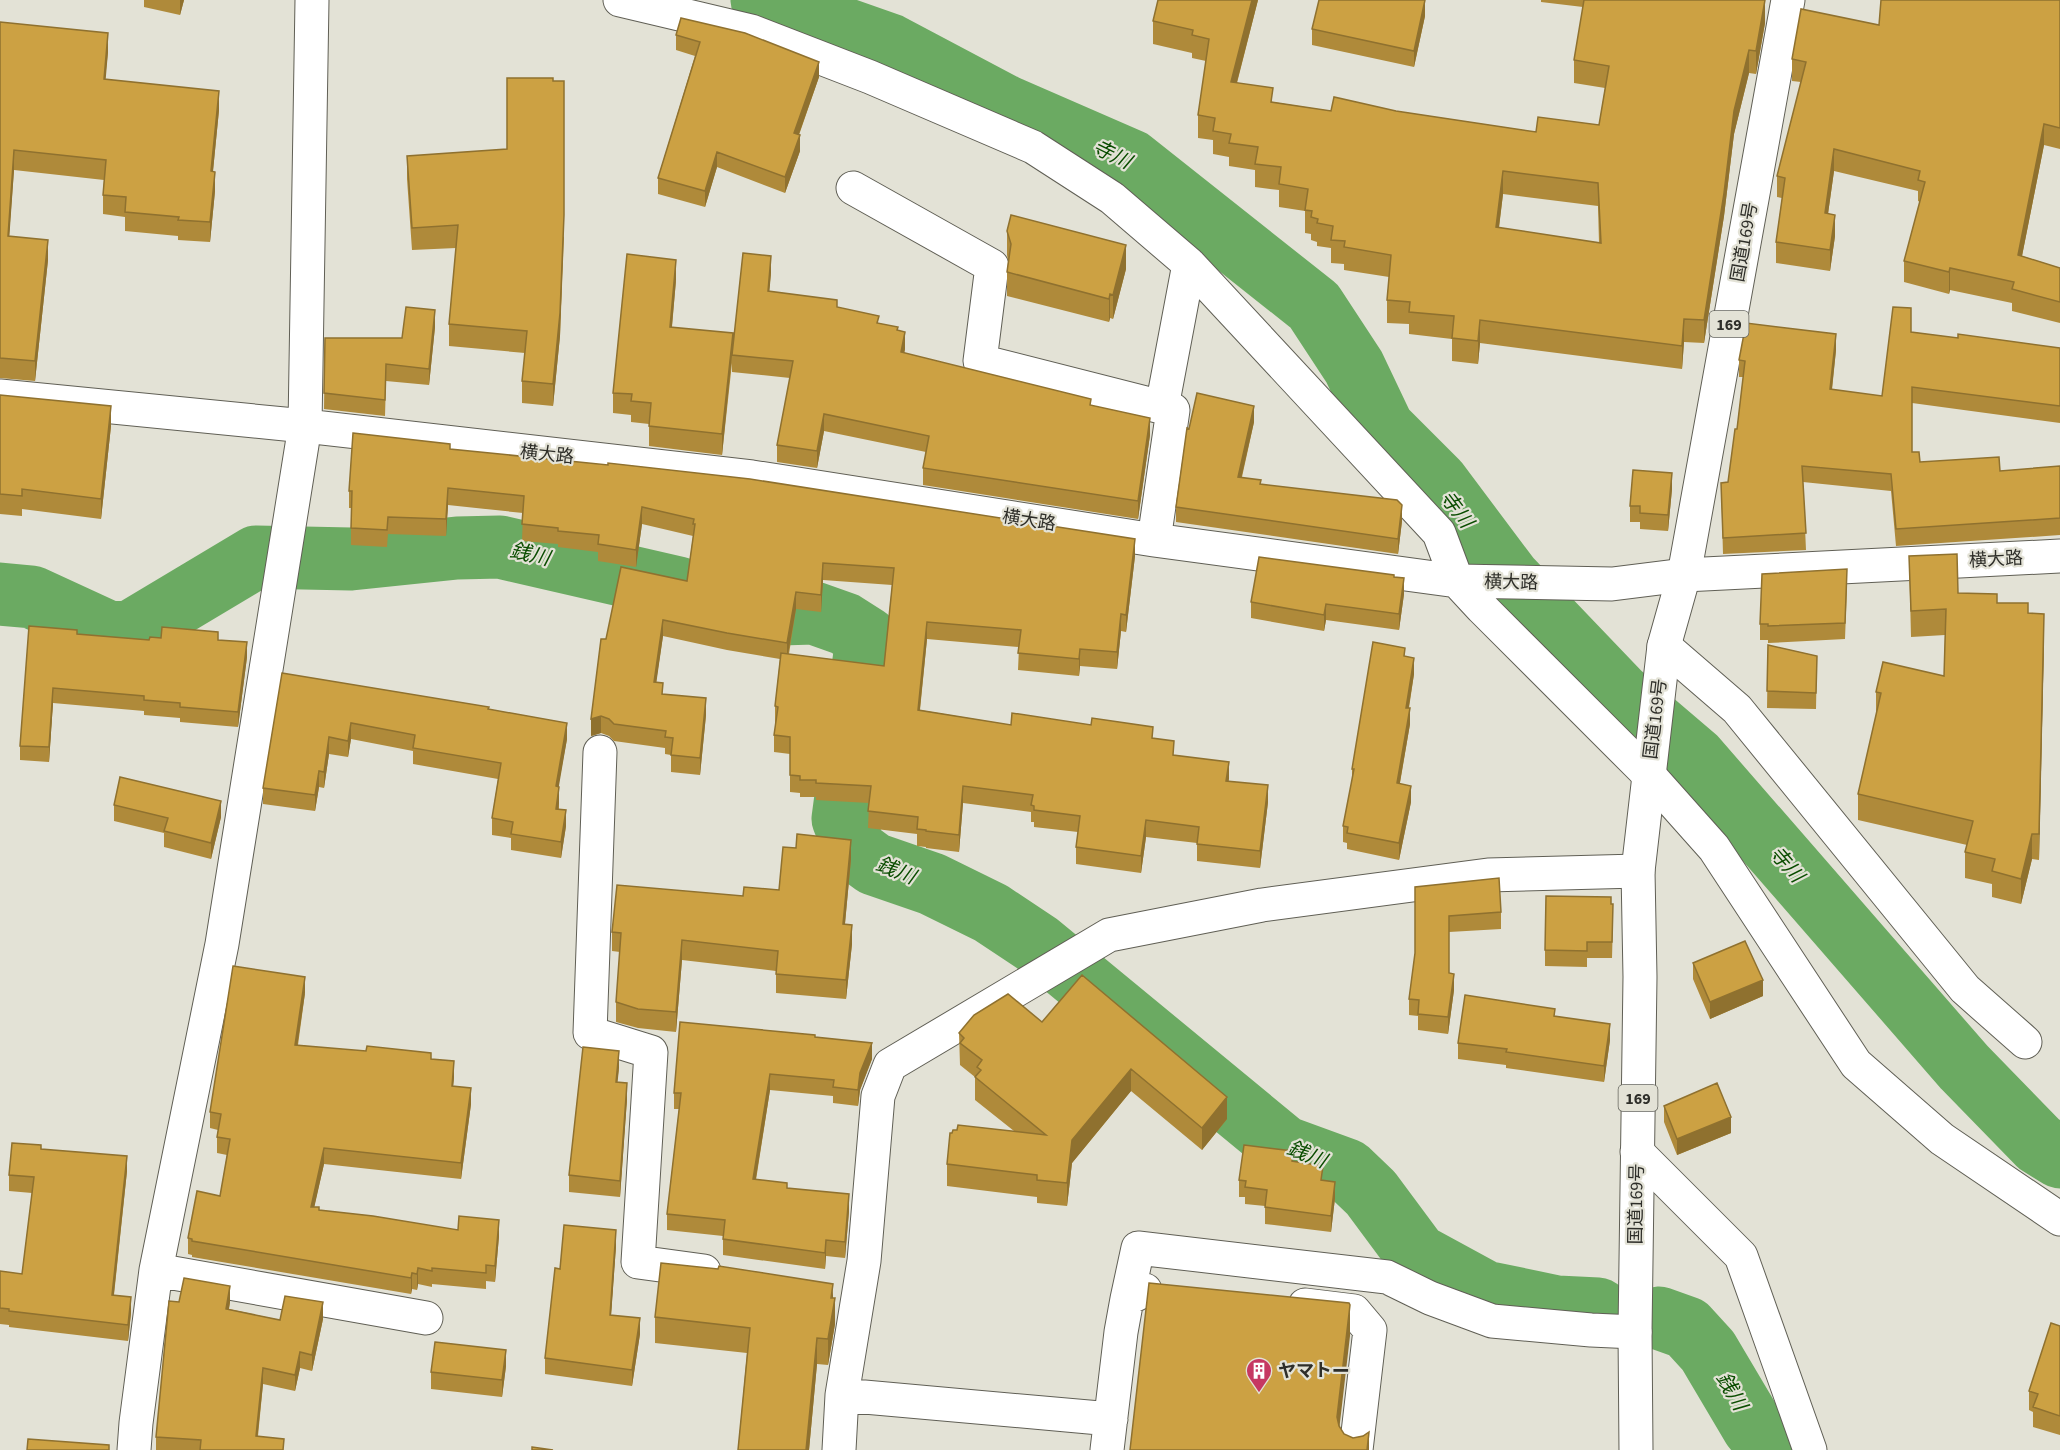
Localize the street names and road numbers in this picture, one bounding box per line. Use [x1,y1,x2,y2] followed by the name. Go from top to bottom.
[1725,200,1764,284] street label: 国道169号
[1710,311,1748,337] road number: 169
[519,439,575,470] street label: 横大路
[1000,504,1058,537] street label: 横大路
[1968,546,2024,573] street label: 横大路
[1484,570,1538,595] street label: 横大路
[1638,677,1673,761] street label: 国道169号
[1618,1085,1658,1111] road number: 169
[1623,1163,1650,1245] street label: 国道169号

